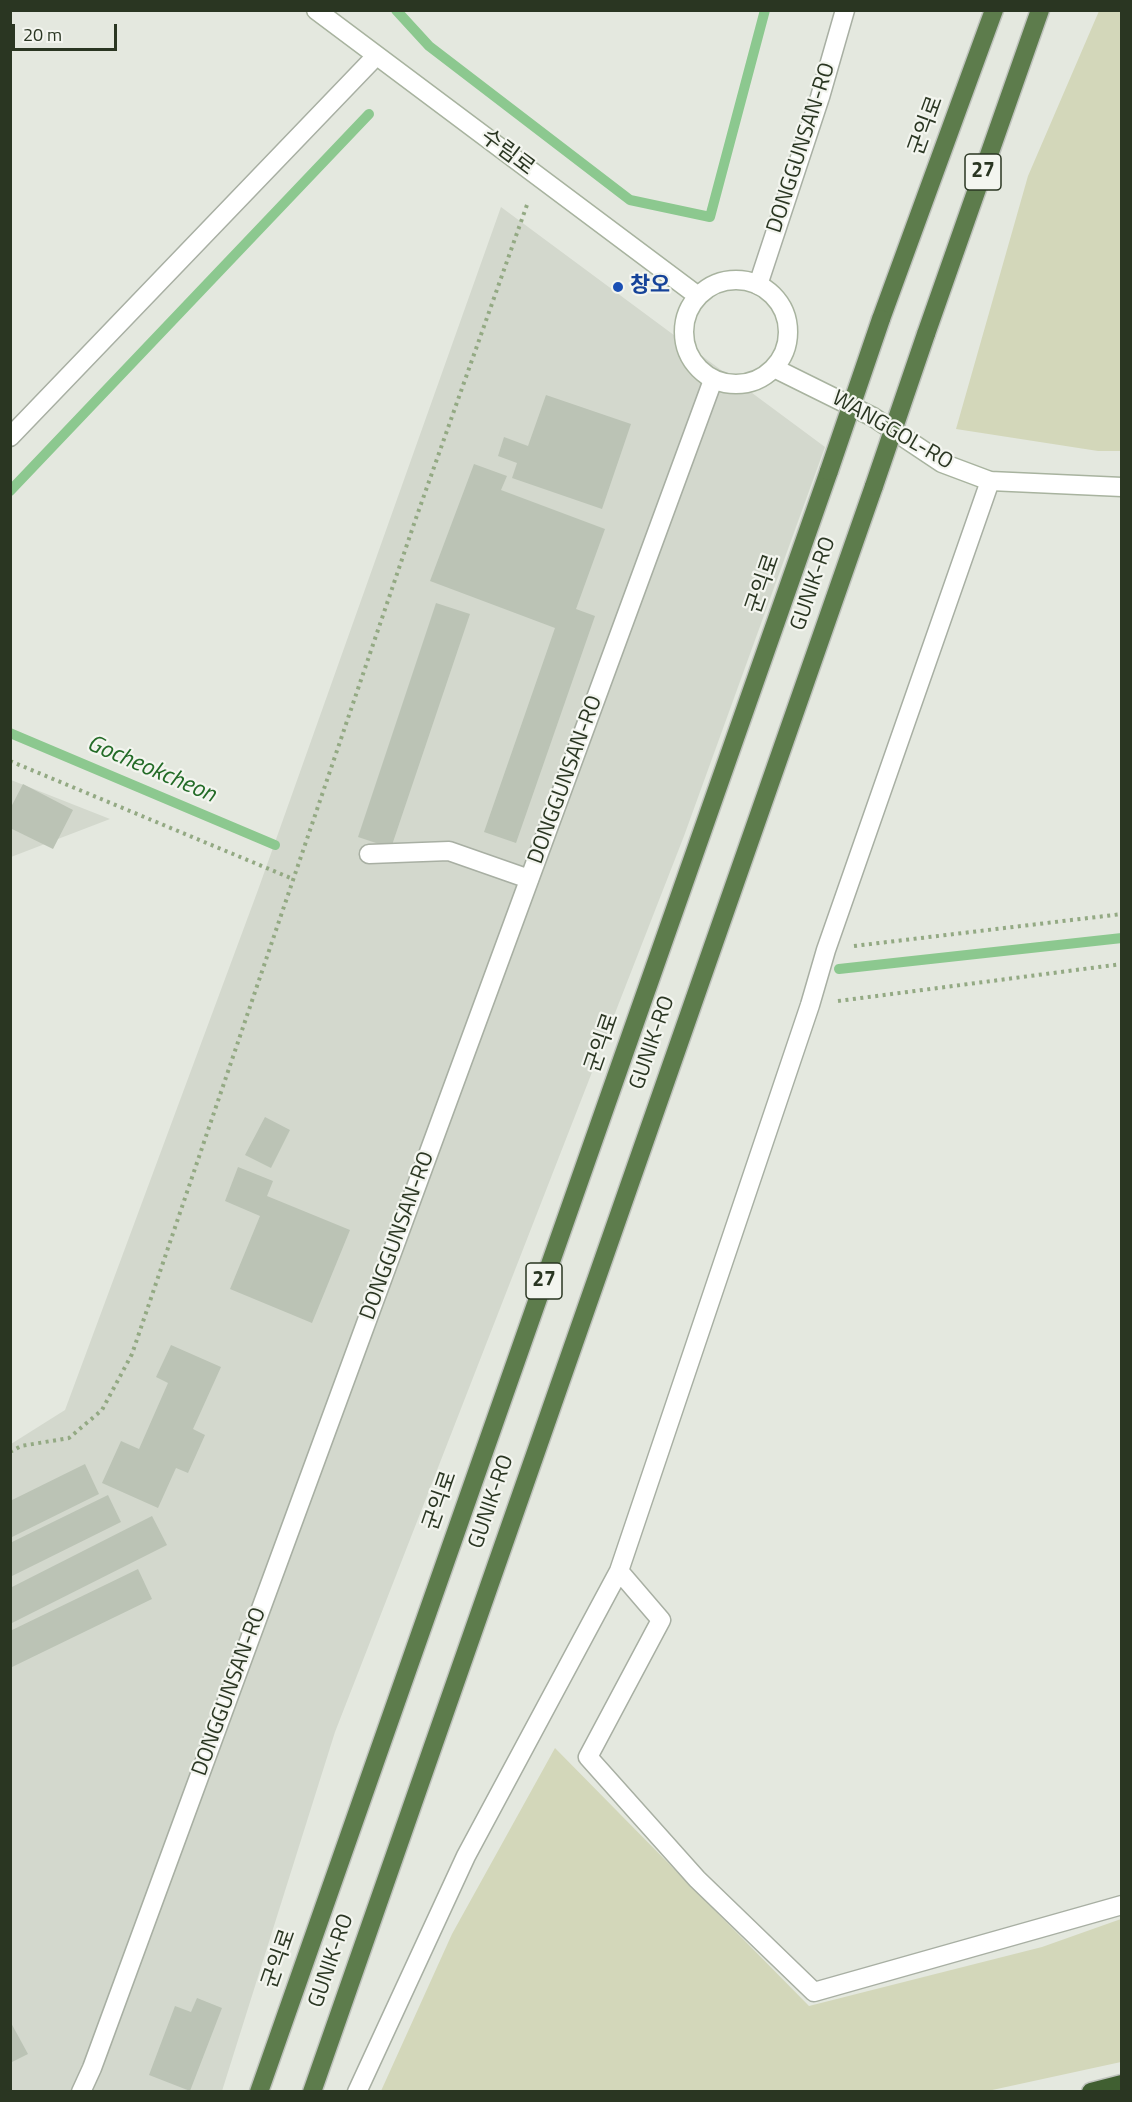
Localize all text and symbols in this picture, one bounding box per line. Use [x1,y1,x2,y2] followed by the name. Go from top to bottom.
[15,12,120,50] scale bar
[23,21,62,48] text: 20 m
[762,60,842,236] street label: DONGGUNSAN-RO
[904,93,950,159] street label: 군익로
[475,124,539,182] street label: 수림로
[965,154,1001,190] road number: 27
[630,274,670,300] place label: 창오
[611,280,625,294] marker: 창오
[827,386,957,476] street label: WANGGOL-RO
[786,534,842,634] street label: GUNIK-RO
[742,551,786,617] street label: 군익로
[523,692,609,868] street label: DONGGUNSAN-RO
[82,730,220,810] water label: Gocheokcheon
[625,993,681,1093] street label: GUNIK-RO
[581,1010,625,1076] street label: 군익로
[355,1148,441,1324] street label: DONGGUNSAN-RO
[526,1263,562,1299] road number: 27
[464,1452,520,1552] street label: GUNIK-RO
[419,1468,463,1534] street label: 군익로
[187,1604,273,1780] street label: DONGGUNSAN-RO
[304,1911,360,2011] street label: GUNIK-RO
[258,1926,302,1992] street label: 군익로

